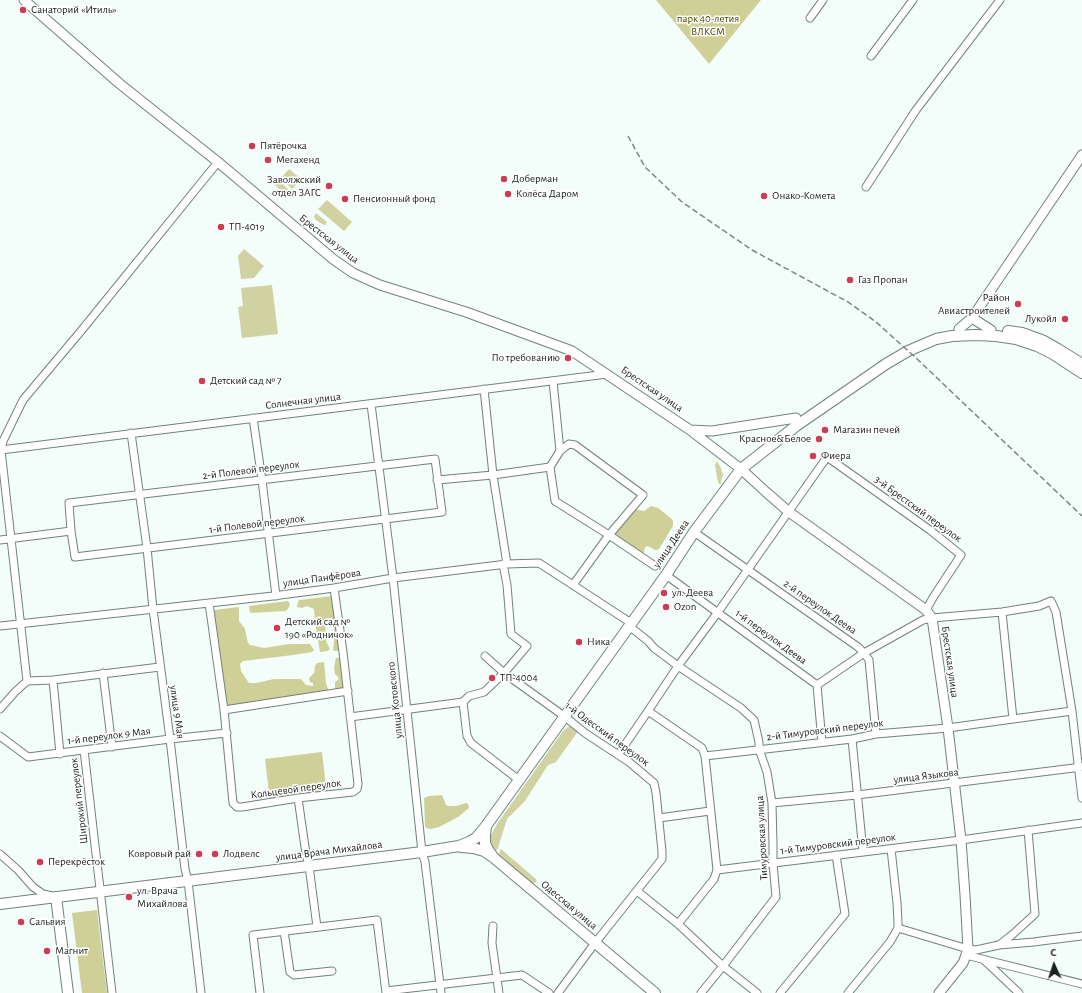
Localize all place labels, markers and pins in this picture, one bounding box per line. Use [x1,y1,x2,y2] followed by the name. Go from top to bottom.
[31,3,117,17] place label: Санаторий «Итиль»
[18,5,28,15] marker: Санаторий «Итиль»
[260,139,307,153] place label: Пятёрочка
[247,141,257,151] marker: Пятёрочка
[276,153,320,167] place label: Мегахенд
[263,155,273,165] marker: Мегахенд
[512,172,558,186] place label: Доберман
[267,173,321,199] place label: Заволжский отдел ЗАГС
[499,174,509,184] marker: Доберман
[324,181,334,191] marker: Заволжский отдел ЗАГС
[516,187,578,201] place label: Колёса Даром
[503,189,513,199] marker: Колёса Даром
[772,189,836,203] place label: Онако-Комета
[759,191,769,201] marker: Онако-Комета
[353,192,436,206] place label: Пенсионный фонд
[340,194,350,204] marker: Пенсионный фонд
[229,220,265,234] place label: ТП-4019
[216,222,226,232] marker: ТП-4019
[858,273,908,287] place label: Газ Пропан
[845,275,855,285] marker: Газ Пропан
[938,291,1010,317] place label: Район Авиастроителей
[1013,299,1023,309] marker: Район Авиастроителей
[1025,312,1057,326] place label: Лукойл
[1060,314,1070,324] marker: Лукойл
[492,351,560,365] place label: По требованию
[563,353,573,363] marker: По требованию
[210,374,282,388] place label: Детский сад № 7
[197,376,207,386] marker: Детский сад № 7
[833,423,900,437] place label: Магазин печей
[820,425,830,435] marker: Магазин печей
[739,432,811,446] place label: Красное&Белое
[814,434,824,444] marker: Красное&Белое
[821,449,851,463] place label: Фиера
[808,451,818,461] marker: Фиера
[672,586,713,600] place label: ул. Деева
[659,588,669,598] marker: ул. Деева
[674,600,696,614] place label: Ozon
[661,602,671,612] marker: Ozon
[285,615,353,641] place label: Детский сад № 190 «Родничок»
[272,623,282,633] marker: Детский сад № 190 «Родничок»
[587,635,610,649] place label: Ника
[574,637,584,647] marker: Ника
[500,671,538,685] place label: ТП-4004
[487,673,497,683] marker: ТП-4004
[128,847,191,861] place label: Ковровый рай
[223,847,260,861] place label: Лодвелс
[194,849,204,859] marker: Ковровый рай
[210,849,220,859] marker: Лодвелс
[48,855,105,869] place label: Перекрёсток
[35,857,45,867] marker: Перекрёсток
[137,884,188,910] place label: ул. Врача Михайлова
[124,892,134,902] marker: ул. Врача Михайлова
[29,915,66,929] place label: Сальвия
[16,917,26,927] marker: Сальвия
[55,944,88,958] place label: Магнит
[42,946,52,956] marker: Магнит

